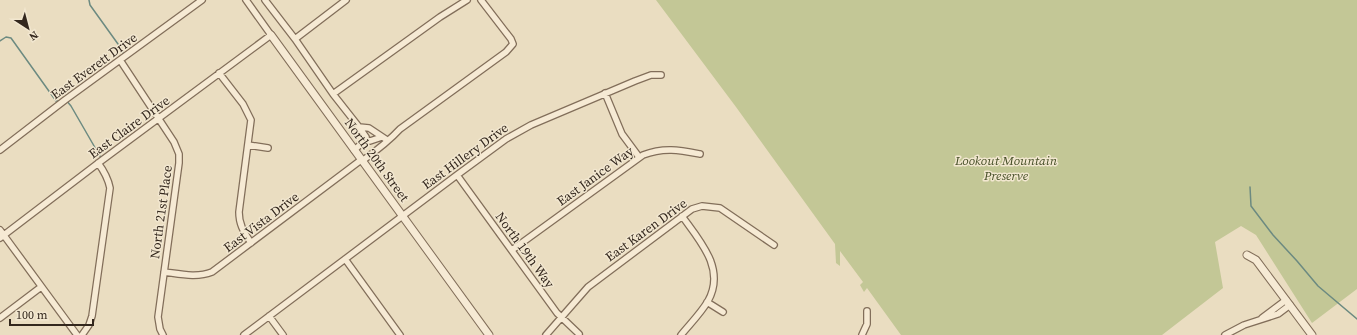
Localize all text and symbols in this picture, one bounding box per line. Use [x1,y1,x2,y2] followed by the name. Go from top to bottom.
[8,8,48,48] north arrow
[26,27,41,44] text: N
[47,29,141,103] street label: East Everett Drive
[85,92,173,162] street label: East Claire Drive
[341,115,413,206] street label: North 20th Street
[419,119,512,193] street label: East Hillery Drive
[553,142,637,209] street label: East Janice Way
[954,152,1058,184] park label: Lookout Mountain Preserve
[146,164,176,260] street label: North 21st Place
[220,188,302,256] street label: East Vista Drive
[602,194,690,265] street label: East Karen Drive
[492,209,558,292] street label: North 19th Way
[10,301,93,327] scale bar
[16,307,48,323] text: 100 m

